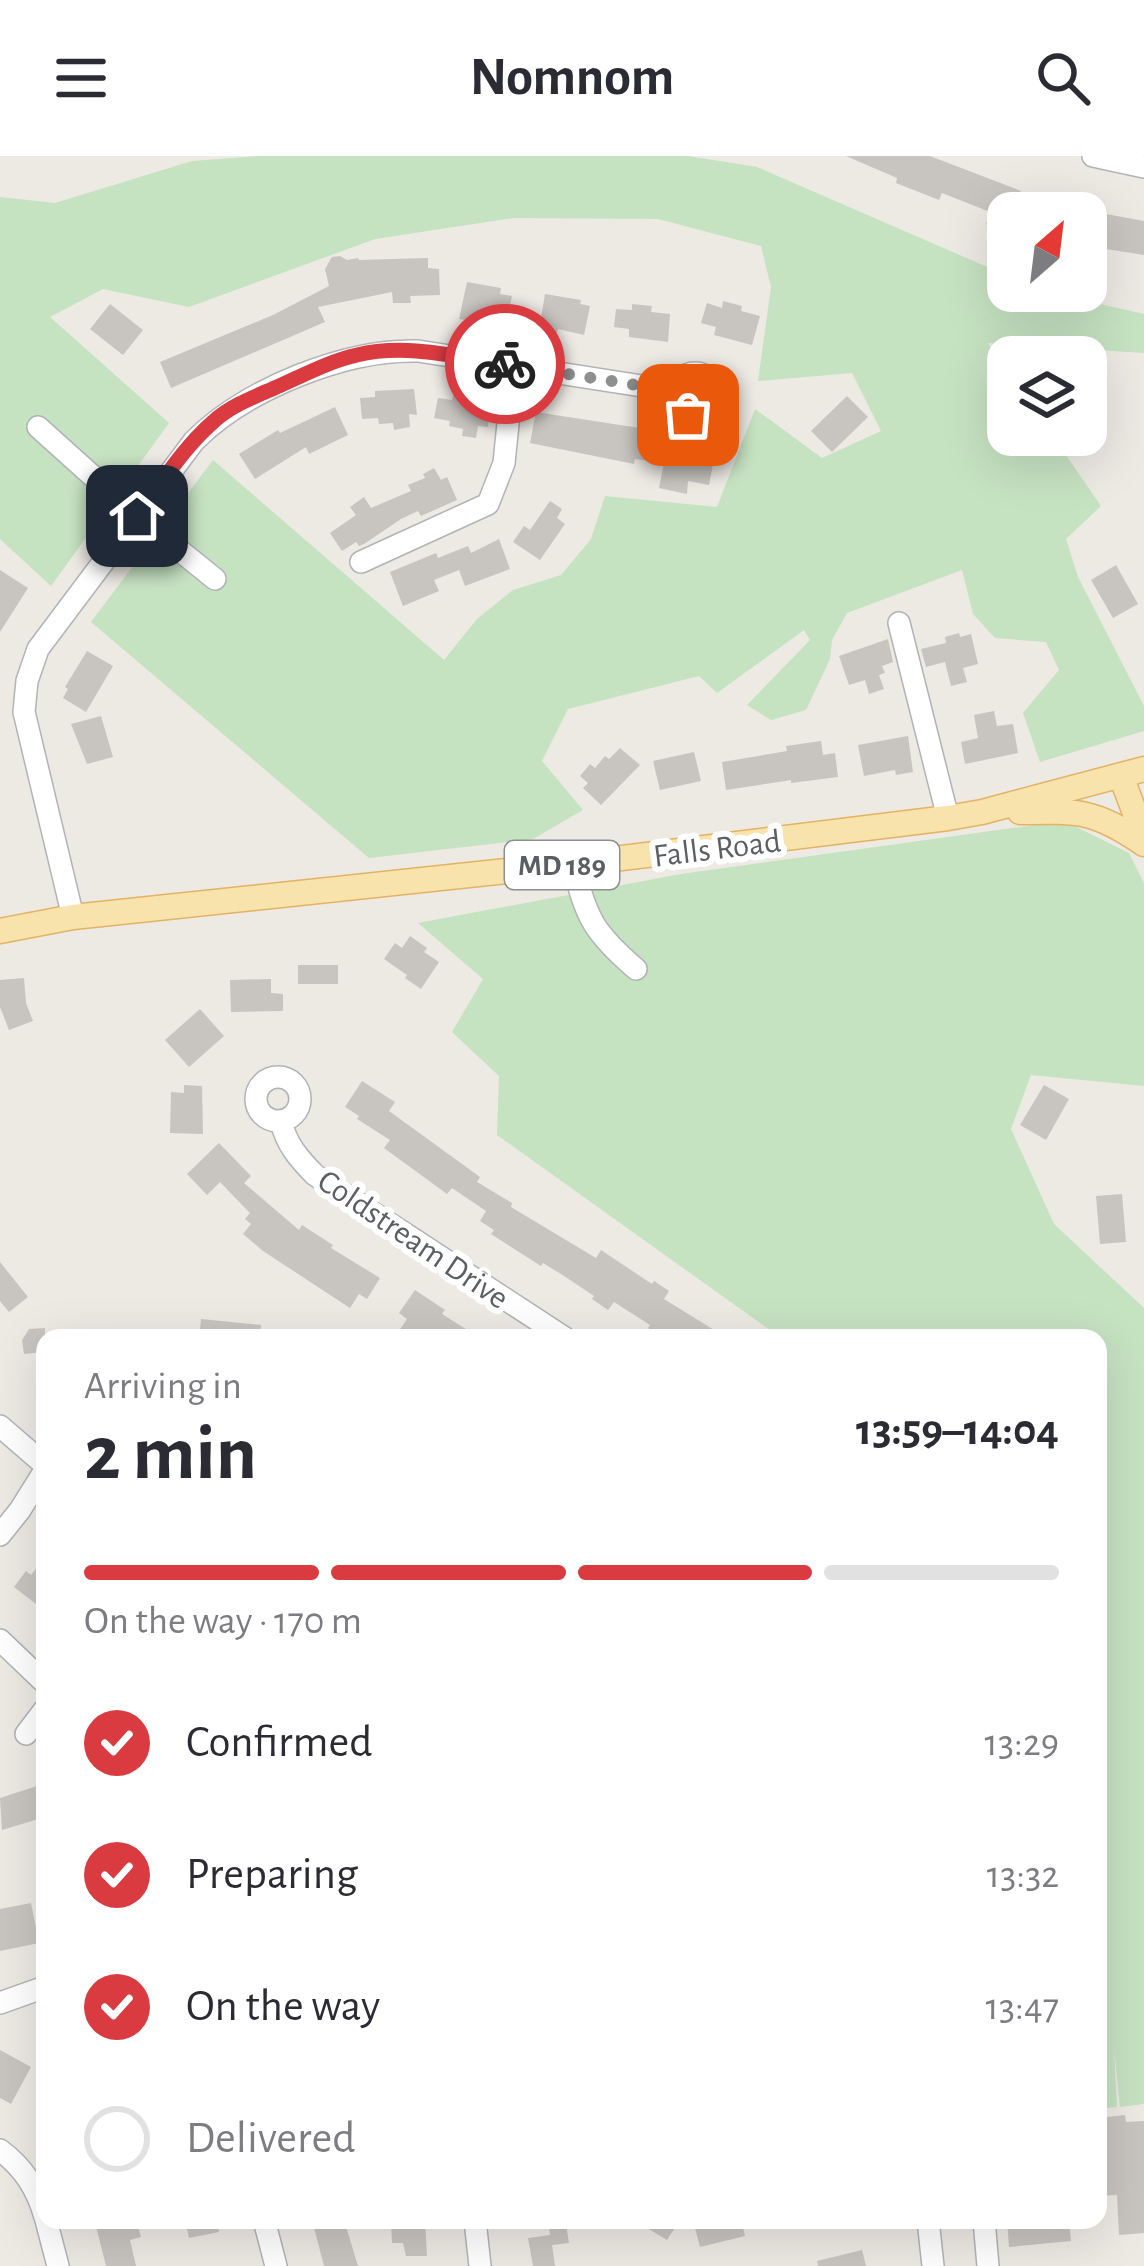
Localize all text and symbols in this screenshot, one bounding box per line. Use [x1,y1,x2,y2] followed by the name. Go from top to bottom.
[48,45,114,111] icon: menu
[1030,45,1096,111] icon: search
[470,51,674,105] text: Nomnom
[987,192,1107,312] north arrow
[987,192,1107,456] map controls
[445,304,565,424] courier
[472,331,538,397] icon: bike
[987,336,1107,456] button: layers
[637,364,739,466] pin
[655,382,721,448] icon: bag
[86,465,188,567] pin
[104,483,170,549] icon: home
[652,825,783,874] street label: Falls Road
[505,841,619,889] road number: MD 189
[311,1164,514,1316] street label: Coldstream Drive
[84,1367,242,1406] text: Arriving in
[856,1408,1059,1453] text: 13:59–14:04
[84,1416,257,1494] text: 2 min
[84,1602,362,1641] text: On the way · 170 m
[84,1710,150,1776] icon: check
[186,1720,372,1765] text: Confirmed
[985,1724,1059,1763] text: 13:29
[84,1842,150,1908] icon: check
[186,1852,358,1897] text: Preparing
[987,1856,1059,1895] text: 13:32
[84,1974,150,2040] icon: check
[186,1984,380,2029] text: On the way
[986,1988,1059,2027] text: 13:47
[186,2116,355,2161] text: Delivered

